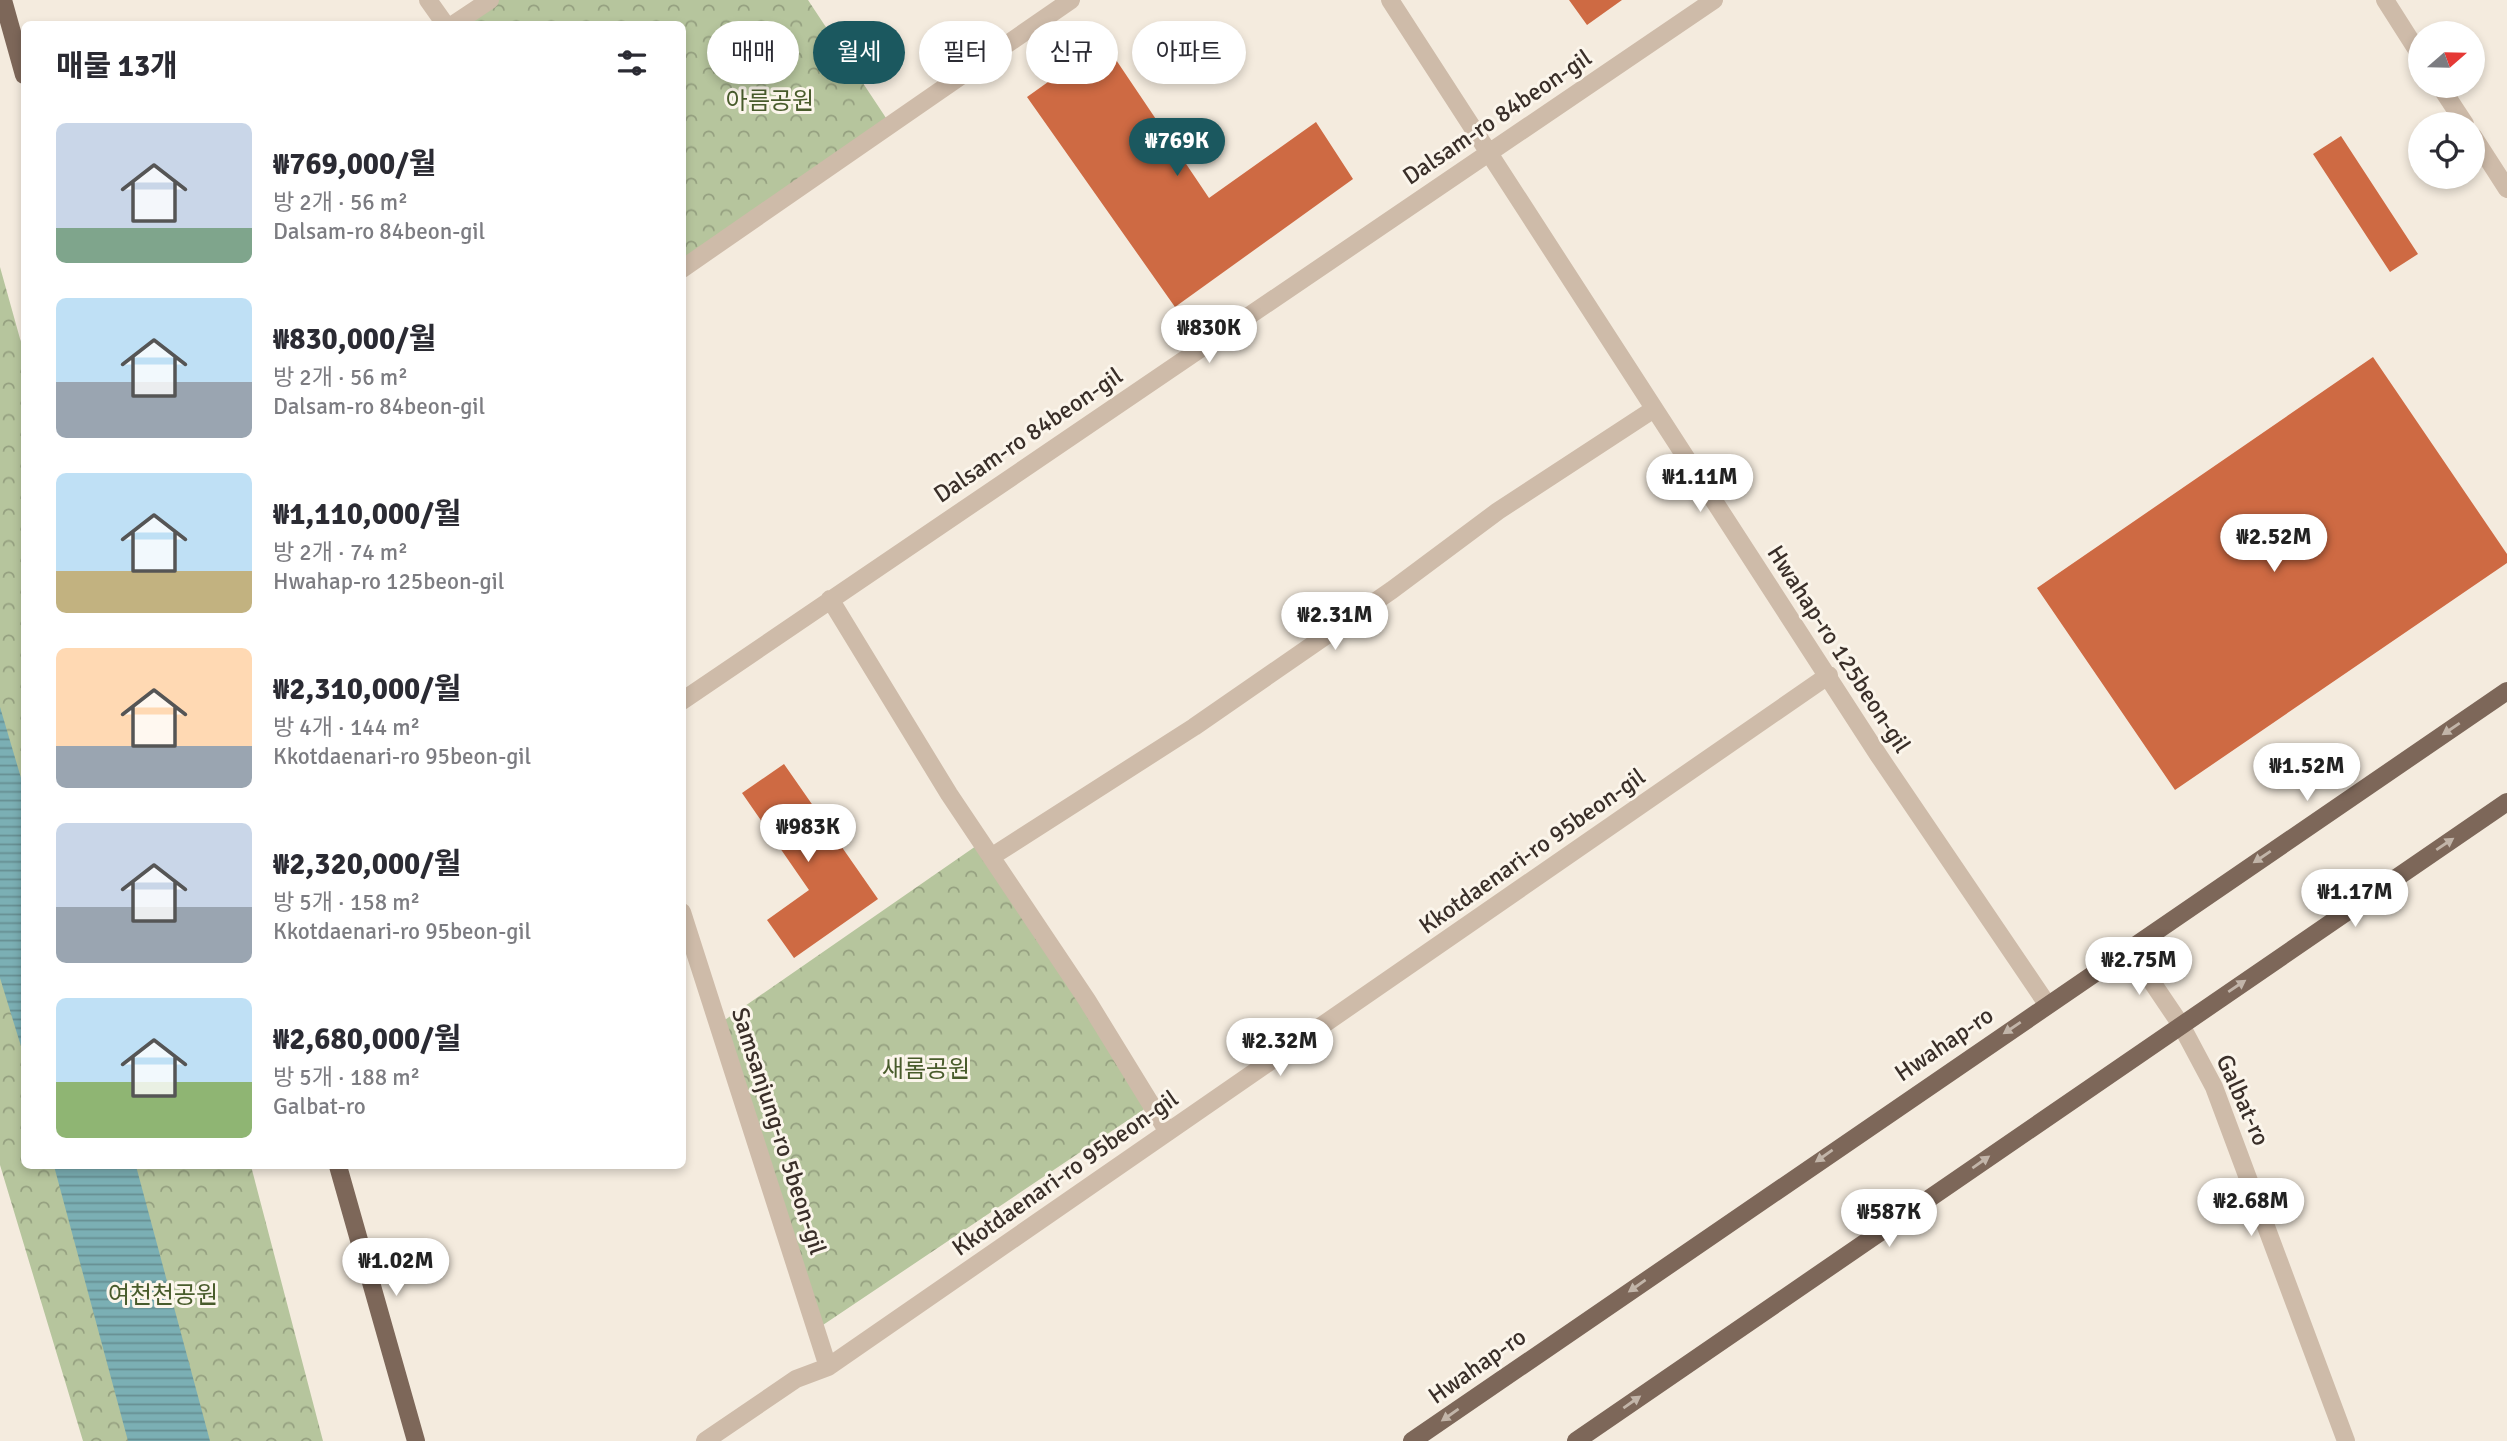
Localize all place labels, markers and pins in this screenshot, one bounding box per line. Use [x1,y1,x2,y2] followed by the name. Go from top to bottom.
[1128,118,1226,178] pin: ₩769K
[1160,306,1258,365] pin: ₩830K
[1643,454,1757,514] pin: ₩1.11M
[2217,514,2331,574] pin: ₩2.52M
[1278,592,1392,652] pin: ₩2.31M
[2250,744,2364,803] pin: ₩1.52M
[759,804,857,864] pin: ₩983K
[2298,870,2412,929] pin: ₩1.17M
[2082,937,2196,997] pin: ₩2.75M
[1223,1018,1337,1078] pin: ₩2.32M
[2194,1178,2308,1238] pin: ₩2.68M
[1840,1190,1938,1249] pin: ₩587K
[339,1238,453,1298] pin: ₩1.02M

